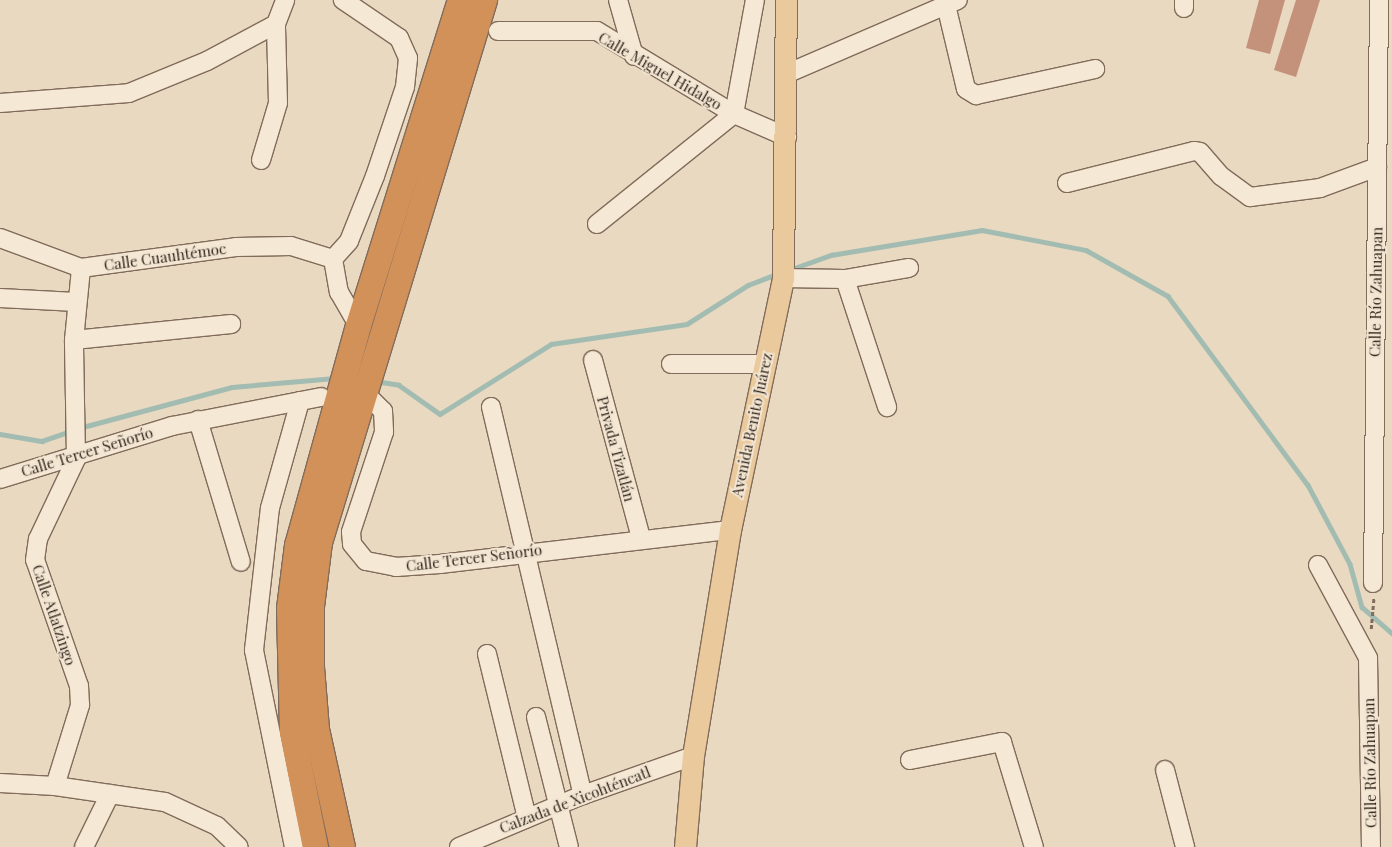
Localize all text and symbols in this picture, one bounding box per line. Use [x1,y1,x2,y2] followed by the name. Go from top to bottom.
[595,28,725,114] street label: Calle Miguel Hidalgo
[1366,227,1386,357] street label: Calle Río Zahuapan
[103,240,227,274] street label: Calle Cuauhtémoc
[728,351,776,499] street label: Avenida Benito Juárez
[593,394,639,504] street label: Privada Tizatlán
[19,423,155,481] street label: Calle Tercer Señorío
[405,541,543,575] street label: Calle Tercer Señorío
[28,562,80,668] street label: Calle Atlatzingo
[1360,698,1380,828] street label: Calle Río Zahuapan
[497,763,653,837] street label: Calzada de Xicohténcatl

